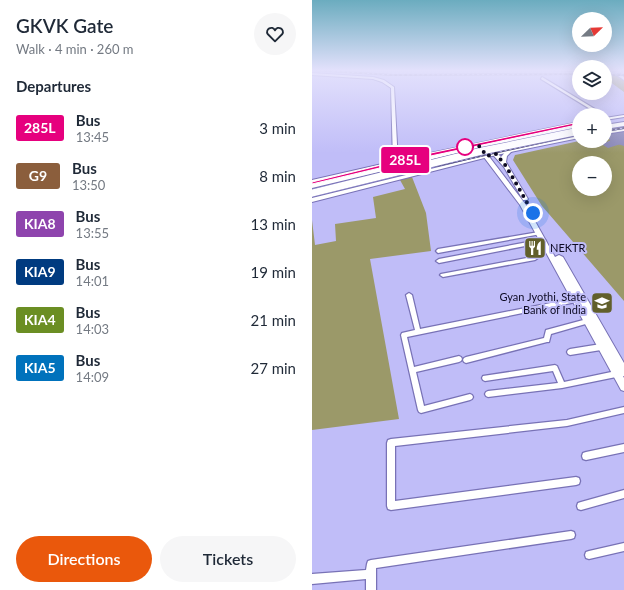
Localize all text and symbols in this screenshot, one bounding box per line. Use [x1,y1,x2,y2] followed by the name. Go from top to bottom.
[572,12,612,52] north arrow
[572,12,612,196] map controls
[254,13,296,55] button: heart
[16,14,113,37] text: GKVK Gate
[16,41,134,57] text: Walk · 4 min · 260 m
[572,60,612,100] button: layers
[16,77,91,95] text: Departures
[572,108,612,148] button: +
[76,111,100,129] text: Bus
[24,119,56,136] text: 285L
[259,119,296,137] text: 3 min
[76,129,109,145] text: 13:45
[456,138,474,156] unlabelled marker
[377,147,433,173] line badge: 285L
[389,151,421,168] text: 285L
[572,156,612,196] button: −
[72,159,97,177] text: Bus
[29,167,47,184] text: G9
[259,167,296,185] text: 8 min
[72,177,105,193] text: 13:50
[523,203,543,223] your location
[76,207,100,225] text: Bus
[24,215,56,232] text: KIA8
[250,215,296,233] text: 13 min
[76,225,109,241] text: 13:55
[522,235,548,261] restaurant icon: NEKTR
[550,241,586,254] place label: NEKTR
[76,255,100,273] text: Bus
[24,263,56,280] text: KIA9
[250,263,296,281] text: 19 min
[76,273,109,289] text: 14:01
[499,290,586,316] place label: Gyan Jyothi, State Bank of India
[589,290,615,316] school or university icon: Gyan Jyothi, State Bank of India
[76,303,100,321] text: Bus
[24,311,56,328] text: KIA4
[250,311,296,329] text: 21 min
[76,321,109,337] text: 14:03
[76,351,100,369] text: Bus
[24,359,56,376] text: KIA5
[250,359,296,377] text: 27 min
[76,369,109,385] text: 14:09
[16,536,152,582] button: Directions
[160,536,296,582] button: Tickets

